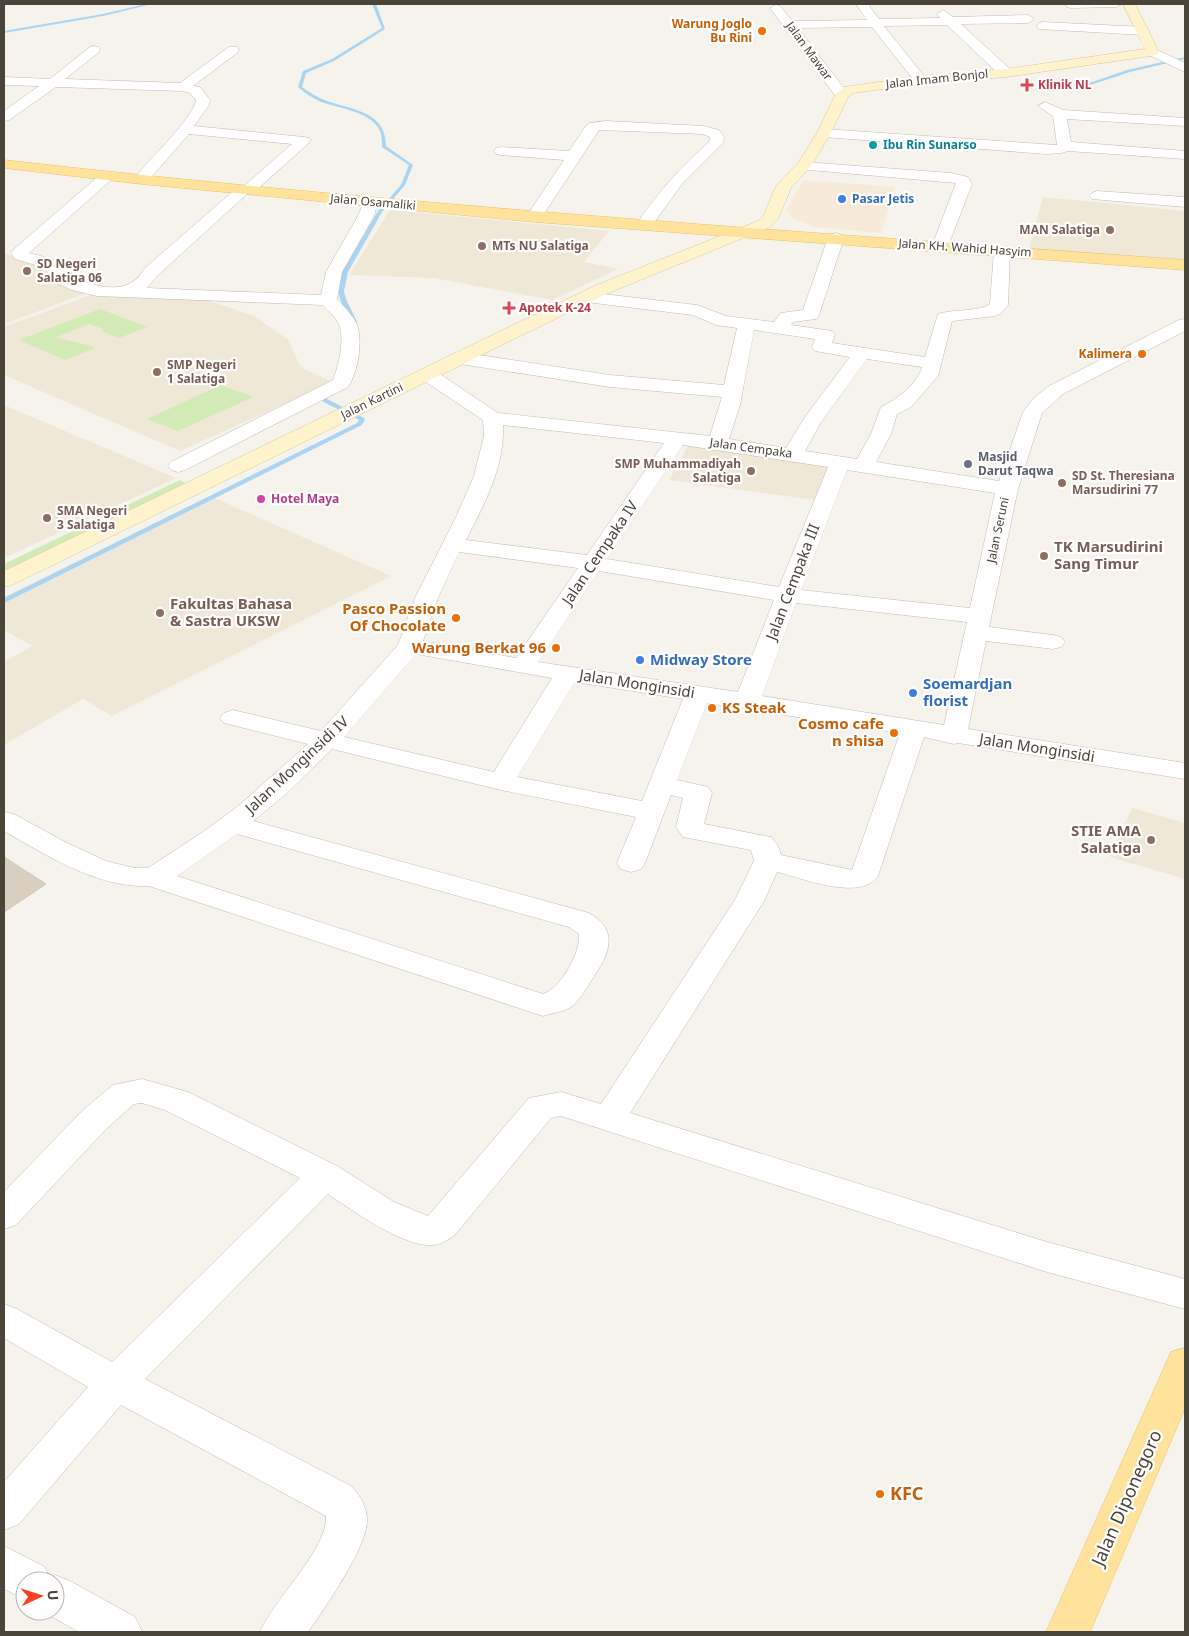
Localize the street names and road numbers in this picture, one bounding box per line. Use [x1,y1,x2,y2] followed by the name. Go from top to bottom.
[782,17,837,84] street label: Jalan Mawar
[884,65,989,92] street label: Jalan Imam Bonjol
[329,189,417,214] street label: Jalan Osamaliki
[897,234,1032,261] street label: Jalan KH. Wahid Hasyim
[337,378,406,423] street label: Jalan Kartini
[708,433,793,462] street label: Jalan Cempaka
[556,496,642,610] street label: Jalan Cempaka IV
[982,496,1013,565] street label: Jalan Seruni
[760,521,823,645] street label: Jalan Cempaka III
[576,664,696,702] street label: Jalan Monginsidi
[239,711,352,819] street label: Jalan Monginsidi IV
[976,728,1096,766] street label: Jalan Monginsidi
[1085,1426,1167,1571] street label: Jalan Diponegoro

